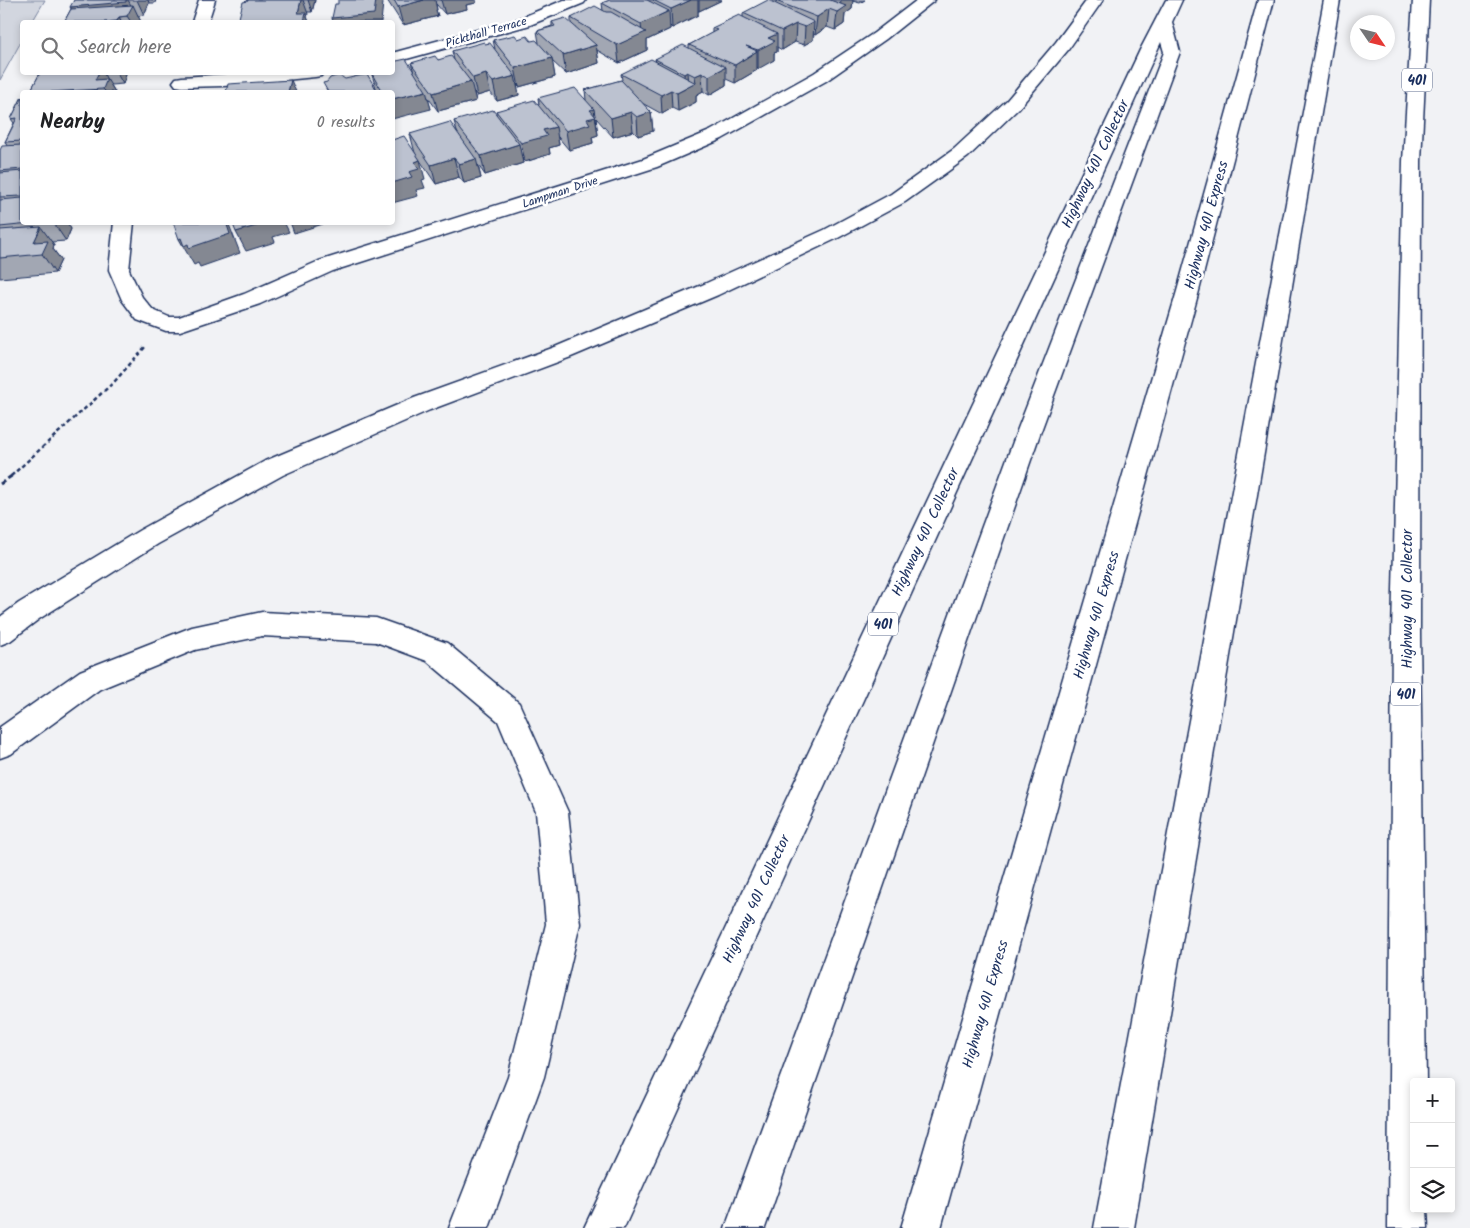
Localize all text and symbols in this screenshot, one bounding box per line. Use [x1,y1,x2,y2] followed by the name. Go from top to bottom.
[443,12,530,53] street label: Pickthall Terrace
[1350,15,1395,60] north arrow
[20,20,395,75] search box
[78,33,172,63] text: Search here
[38,34,66,62] icon: search
[1402,68,1432,92] road number: 401
[1056,95,1137,233] street label: Highway 401 Collector
[40,106,105,139] text: Nearby
[317,110,375,135] text: 0 results
[1178,158,1236,292] street label: Highway 401 Express
[520,171,601,214] street label: Lampman Drive
[886,463,967,601] street label: Highway 401 Collector
[1396,528,1420,669] street label: Highway 401 Collector
[1067,548,1127,682] street label: Highway 401 Express
[868,612,898,636] road number: 401
[1391,682,1421,706] road number: 401
[717,830,798,968] street label: Highway 401 Collector
[956,937,1016,1071] street label: Highway 401 Express
[1410,1078,1455,1213] map controls
[1410,1078,1455,1123] button: +
[1410,1123,1455,1168] button: −
[1410,1168,1455,1213] button: layers

